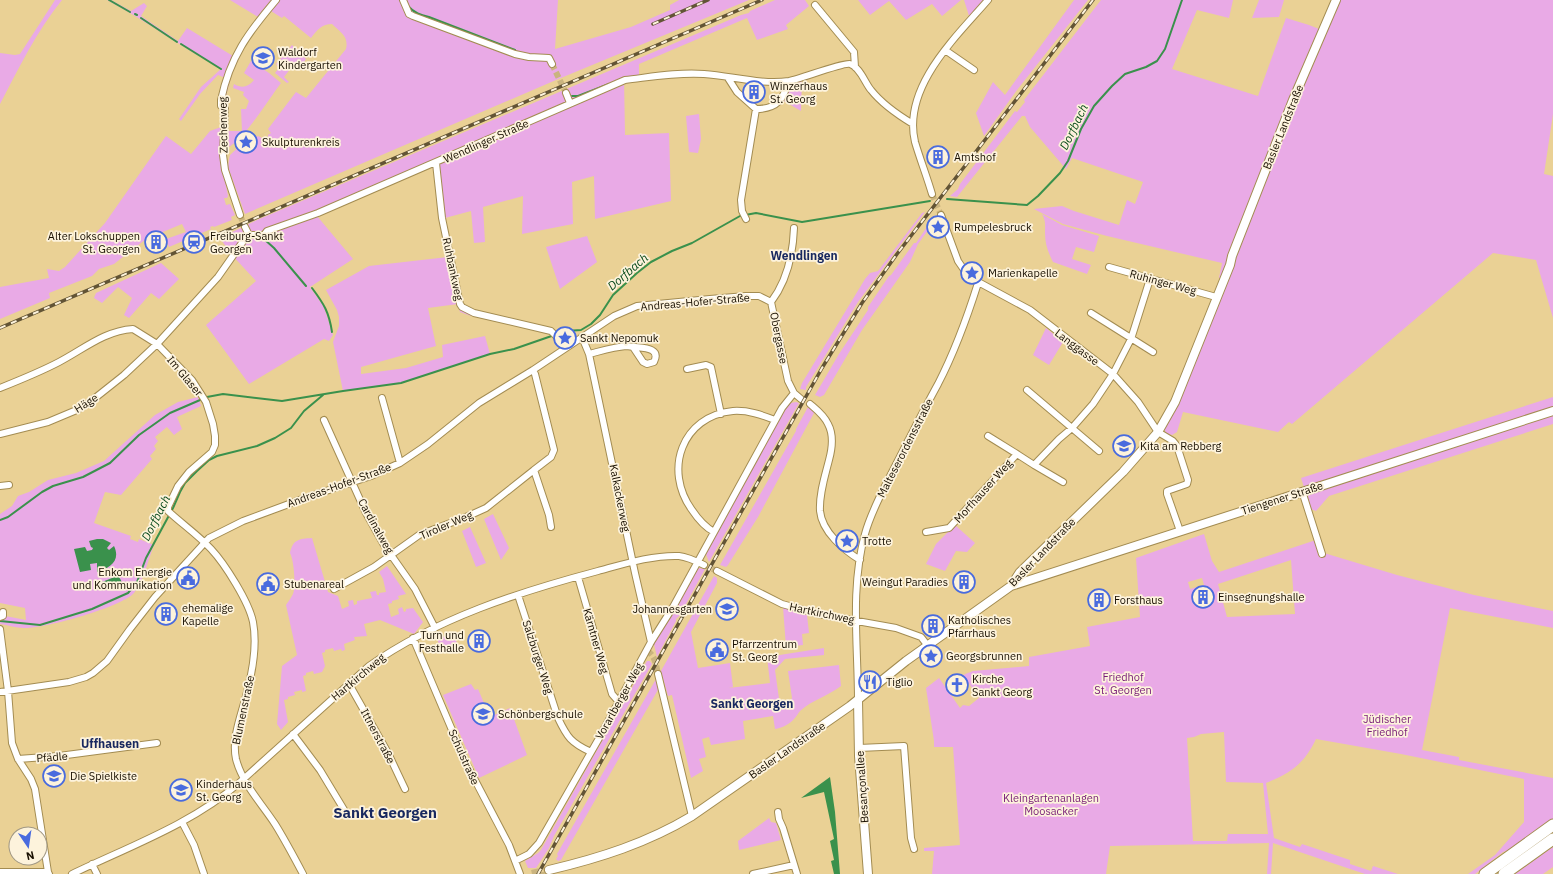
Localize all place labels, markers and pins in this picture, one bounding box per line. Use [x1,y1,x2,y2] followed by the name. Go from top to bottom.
[250,45,276,71] school or university icon: Waldorf Kindergarten
[278,45,342,72] place label: Waldorf Kindergarten
[741,79,767,105] building icon: Winzerhaus St. Georg
[770,79,828,106] place label: Winzerhaus St. Georg
[233,129,259,155] place icon: Skulpturenkreis
[262,135,340,149] place label: Skulpturenkreis
[925,144,951,170] building icon: Amtshof
[954,150,996,164] place label: Amtshof
[925,214,951,240] place icon: Rumpelesbruck
[954,220,1032,234] place label: Rumpelesbruck
[48,229,140,256] place label: Alter Lokschuppen St. Georgen
[143,229,169,255] building icon: Alter Lokschuppen St. Georgen
[181,229,207,255] station icon: Freiburg-Sankt Georgen
[210,229,283,256] place label: Freiburg-Sankt Georgen
[959,260,985,286] place icon: Marienkapelle
[988,266,1058,280] place label: Marienkapelle
[552,325,578,351] place icon: Sankt Nepomuk
[580,331,659,345] place label: Sankt Nepomuk
[1111,433,1137,459] school or university icon: Kita am Rebberg
[1140,439,1222,453] place label: Kita am Rebberg
[834,528,860,554] place icon: Trotte
[862,534,892,548] place label: Trotte
[73,565,172,592] place label: Enkom Energie und Kommunikation
[175,565,201,591] public building icon: Enkom Energie und Kommunikation
[951,569,977,595] building icon: Weingut Paradies
[255,571,281,597] public building icon: Stubenareal
[862,575,948,589] place label: Weingut Paradies
[284,577,344,591] place label: Stubenareal
[1190,584,1216,610] building icon: Einsegnungshalle
[1086,587,1112,613] building icon: Forsthaus
[1218,590,1305,604] place label: Einsegnungshalle
[1114,593,1163,607] place label: Forsthaus
[714,596,740,622] school or university icon: Johannesgarten
[153,601,179,627] building icon: ehemalige Kapelle
[182,601,233,628] place label: ehemalige Kapelle
[632,602,712,616] place label: Johannesgarten
[920,613,946,639] building icon: Katholisches Pfarrhaus
[948,613,1011,640] place label: Katholisches Pfarrhaus
[419,628,464,655] place label: Turn und Festhalle
[466,628,492,654] building icon: Turn und Festhalle
[704,637,730,663] public building icon: Pfarrzentrum St. Georg
[732,637,797,664] place label: Pfarrzentrum St. Georg
[918,643,944,669] place icon: Georgsbrunnen
[946,649,1022,663] place label: Georgsbrunnen
[857,669,883,695] restaurant icon: Tiglio
[944,672,970,698] church icon: Kirche Sankt Georg
[972,672,1032,699] place label: Kirche Sankt Georg
[886,675,913,689] place label: Tiglio
[470,701,496,727] school or university icon: Schönbergschule
[498,707,583,721] place label: Schönbergschule
[41,763,67,789] school or university icon: Die Spielkiste
[70,769,137,783] place label: Die Spielkiste
[168,777,194,803] school or university icon: Kinderhaus St. Georg
[196,777,252,804] place label: Kinderhaus St. Georg

